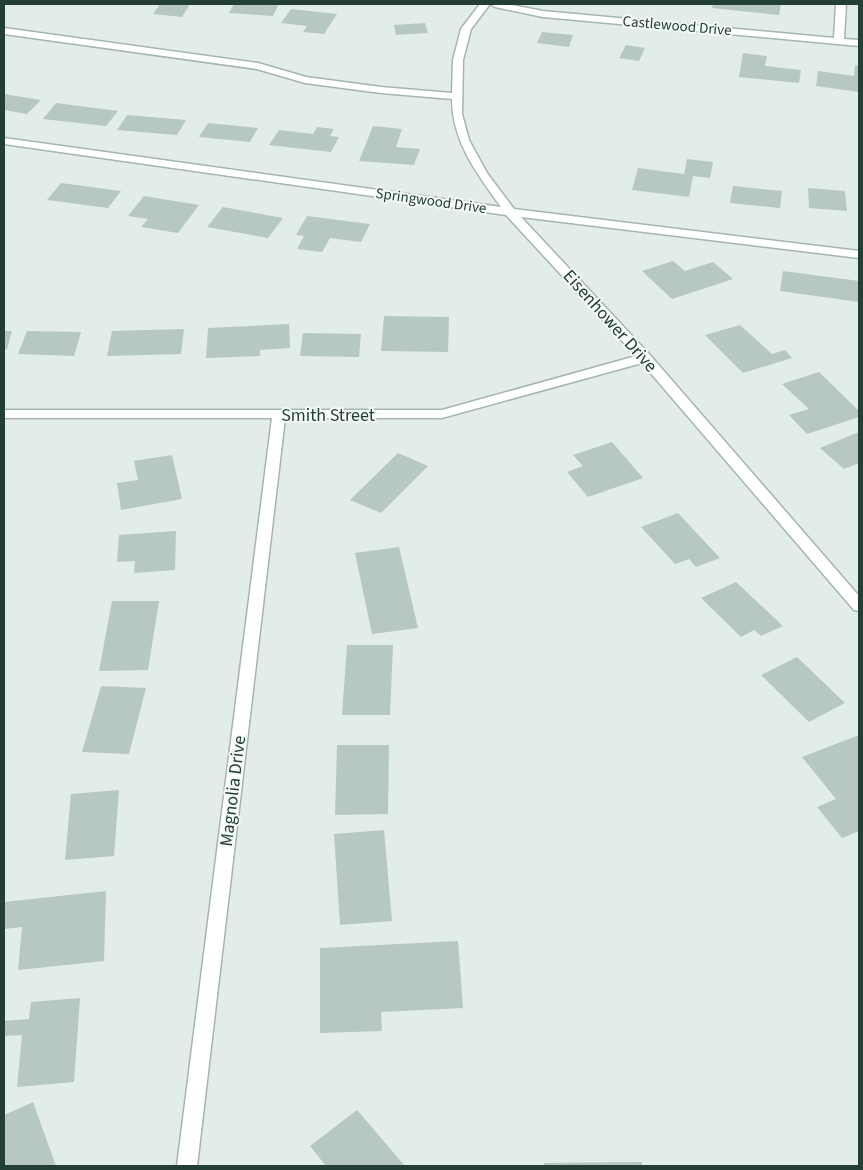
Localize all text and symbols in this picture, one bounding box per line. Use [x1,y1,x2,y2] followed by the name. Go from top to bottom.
[622,11,732,41] street label: Castlewood Drive
[374,183,488,219] street label: Springwood Drive
[557,264,663,378] street label: Eisenhower Drive
[281,403,375,428] street label: Smith Street
[214,734,252,848] street label: Magnolia Drive

